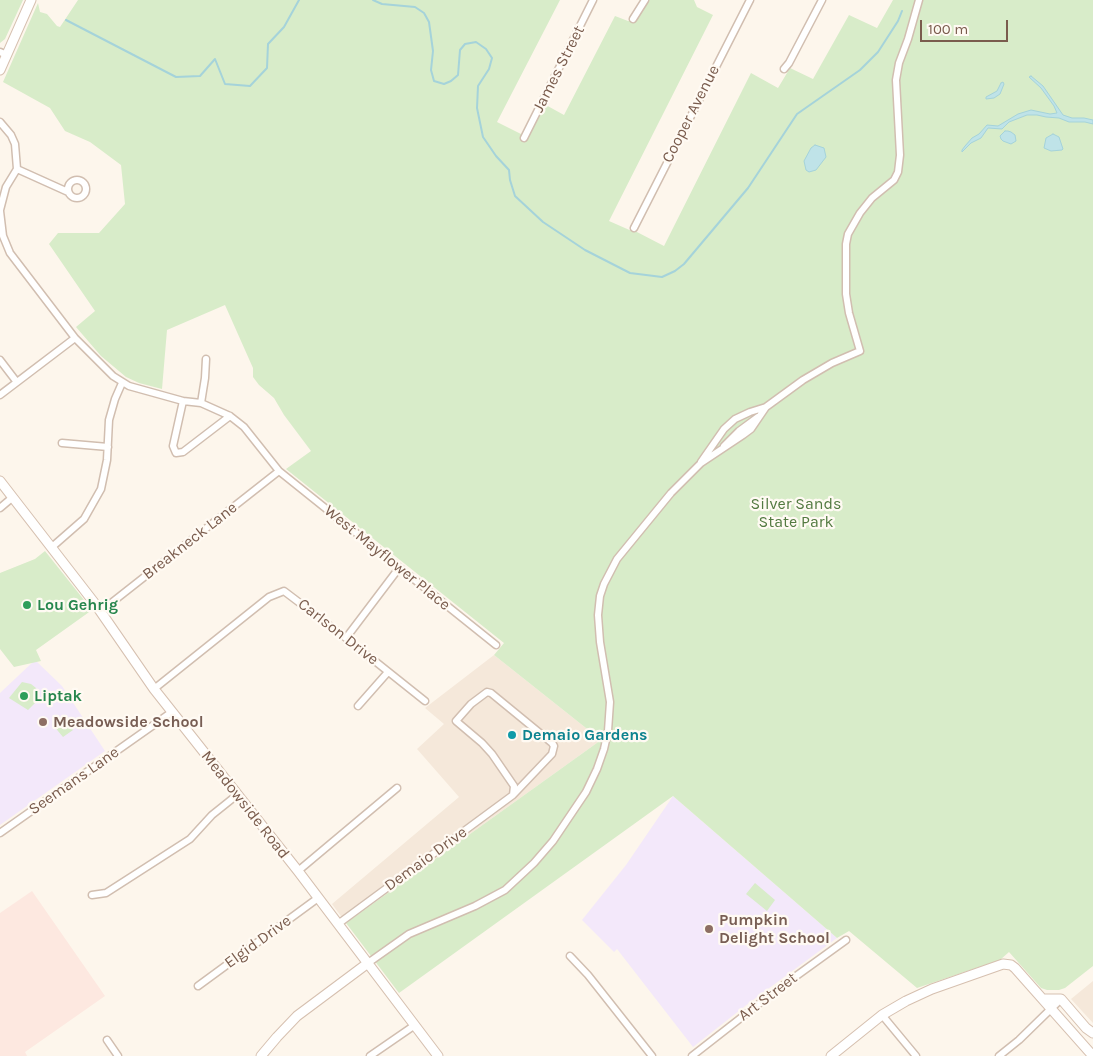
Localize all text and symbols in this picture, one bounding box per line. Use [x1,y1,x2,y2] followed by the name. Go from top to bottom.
[923,10,1010,42] scale bar
[928,20,968,38] text: 100 m
[529,23,589,115] street label: James Street
[658,62,724,166] street label: Cooper Avenue
[751,494,841,532] park label: Silver Sands State Park
[139,498,241,584] street label: Breakneck Lane
[320,501,454,615] street label: West Mayflower Place
[37,595,118,615] place label: Lou Gehrig
[294,595,382,669] street label: Carlson Drive
[21,599,33,611] marker: Lou Gehrig
[34,686,82,706] place label: Liptak
[18,690,30,702] marker: Liptak
[53,712,204,732] place label: Meadowside School
[37,716,49,728] marker: Meadowside School
[522,725,648,745] place label: Demaio Gardens
[506,729,518,741] marker: Demaio Gardens
[25,743,123,819] street label: Seemans Lane
[197,747,293,863] street label: Meadowside Road
[381,823,471,895] street label: Demaio Drive
[719,910,830,948] place label: Pumpkin Delight School
[221,911,295,973] street label: Elgid Drive
[703,923,715,935] marker: Pumpkin Delight School
[735,969,801,1025] street label: Art Street

